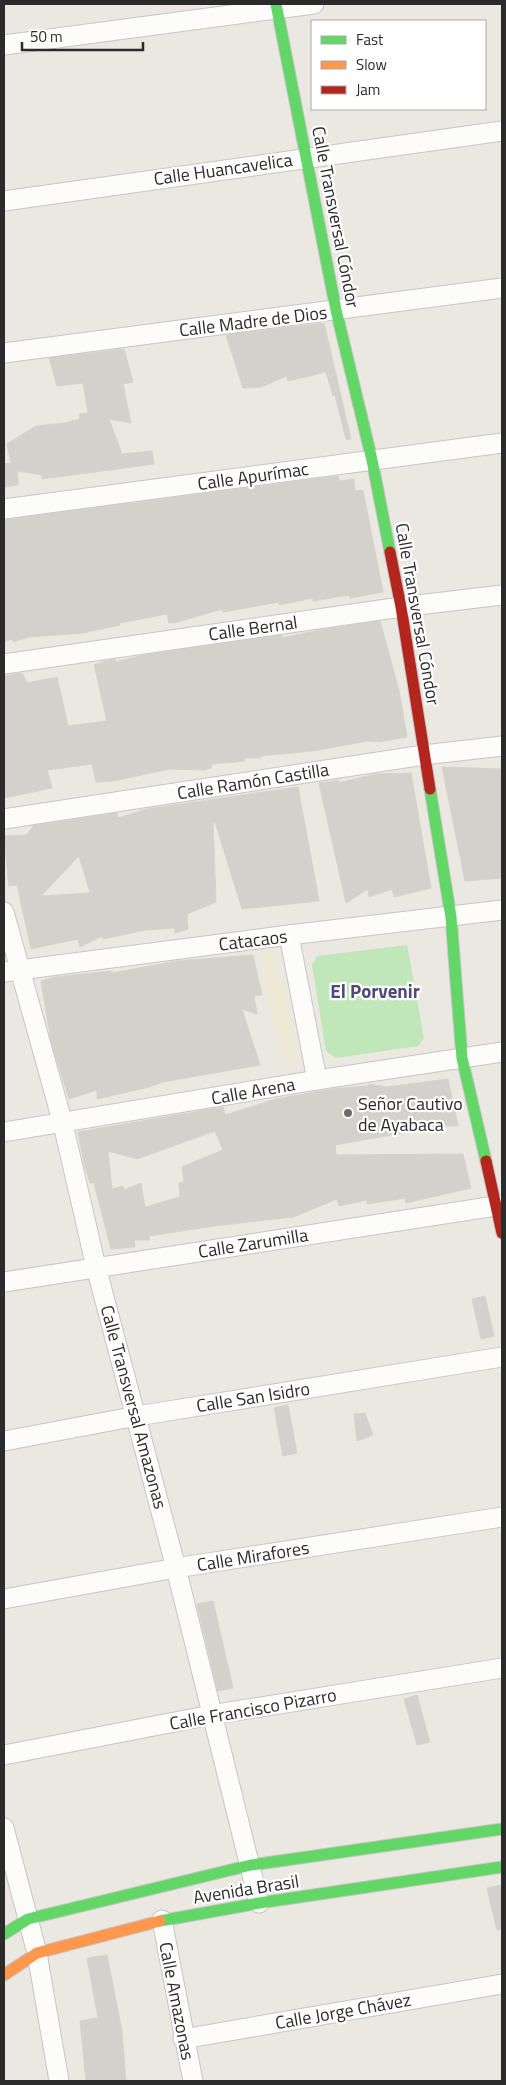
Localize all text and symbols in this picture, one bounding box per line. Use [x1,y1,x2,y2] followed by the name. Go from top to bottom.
[22,20,144,52] scale bar
[311,20,486,110] legend
[30,25,63,48] text: 50 m
[356,28,384,51] text: Fast
[356,53,387,76] text: Slow
[356,78,380,101] text: Jam
[305,124,367,310] street label: Calle Transversal Cóndor
[152,146,294,192] street label: Calle Huancavelica
[177,299,329,343] street label: Calle Madre de Dios
[196,455,310,497] street label: Calle Apurímac
[389,521,447,707] street label: Calle Transversal Cóndor
[207,608,299,648] street label: Calle Bernal
[175,756,331,806] street label: Calle Ramón Castilla
[217,922,289,958] street label: Catacaos
[330,976,420,1005] district label: El Porvenir
[209,1070,297,1112] street label: Calle Arena
[358,1090,463,1138] place label: Señor Cautivo de Ayabaca
[342,1107,354,1119] marker: Señor Cautivo de Ayabaca
[196,1221,310,1265] street label: Calle Zarumilla
[94,1302,174,1512] street label: Calle Transversal Amazonas
[194,1375,312,1419] street label: Calle San Isidro
[195,1534,311,1578] street label: Calle Mirafores
[167,1681,339,1737] street label: Calle Francisco Pizarro
[191,1867,301,1911] street label: Avenida Brasil
[152,1940,202,2062] street label: Calle Amazonas
[273,1986,413,2036] street label: Calle Jorge Chávez

